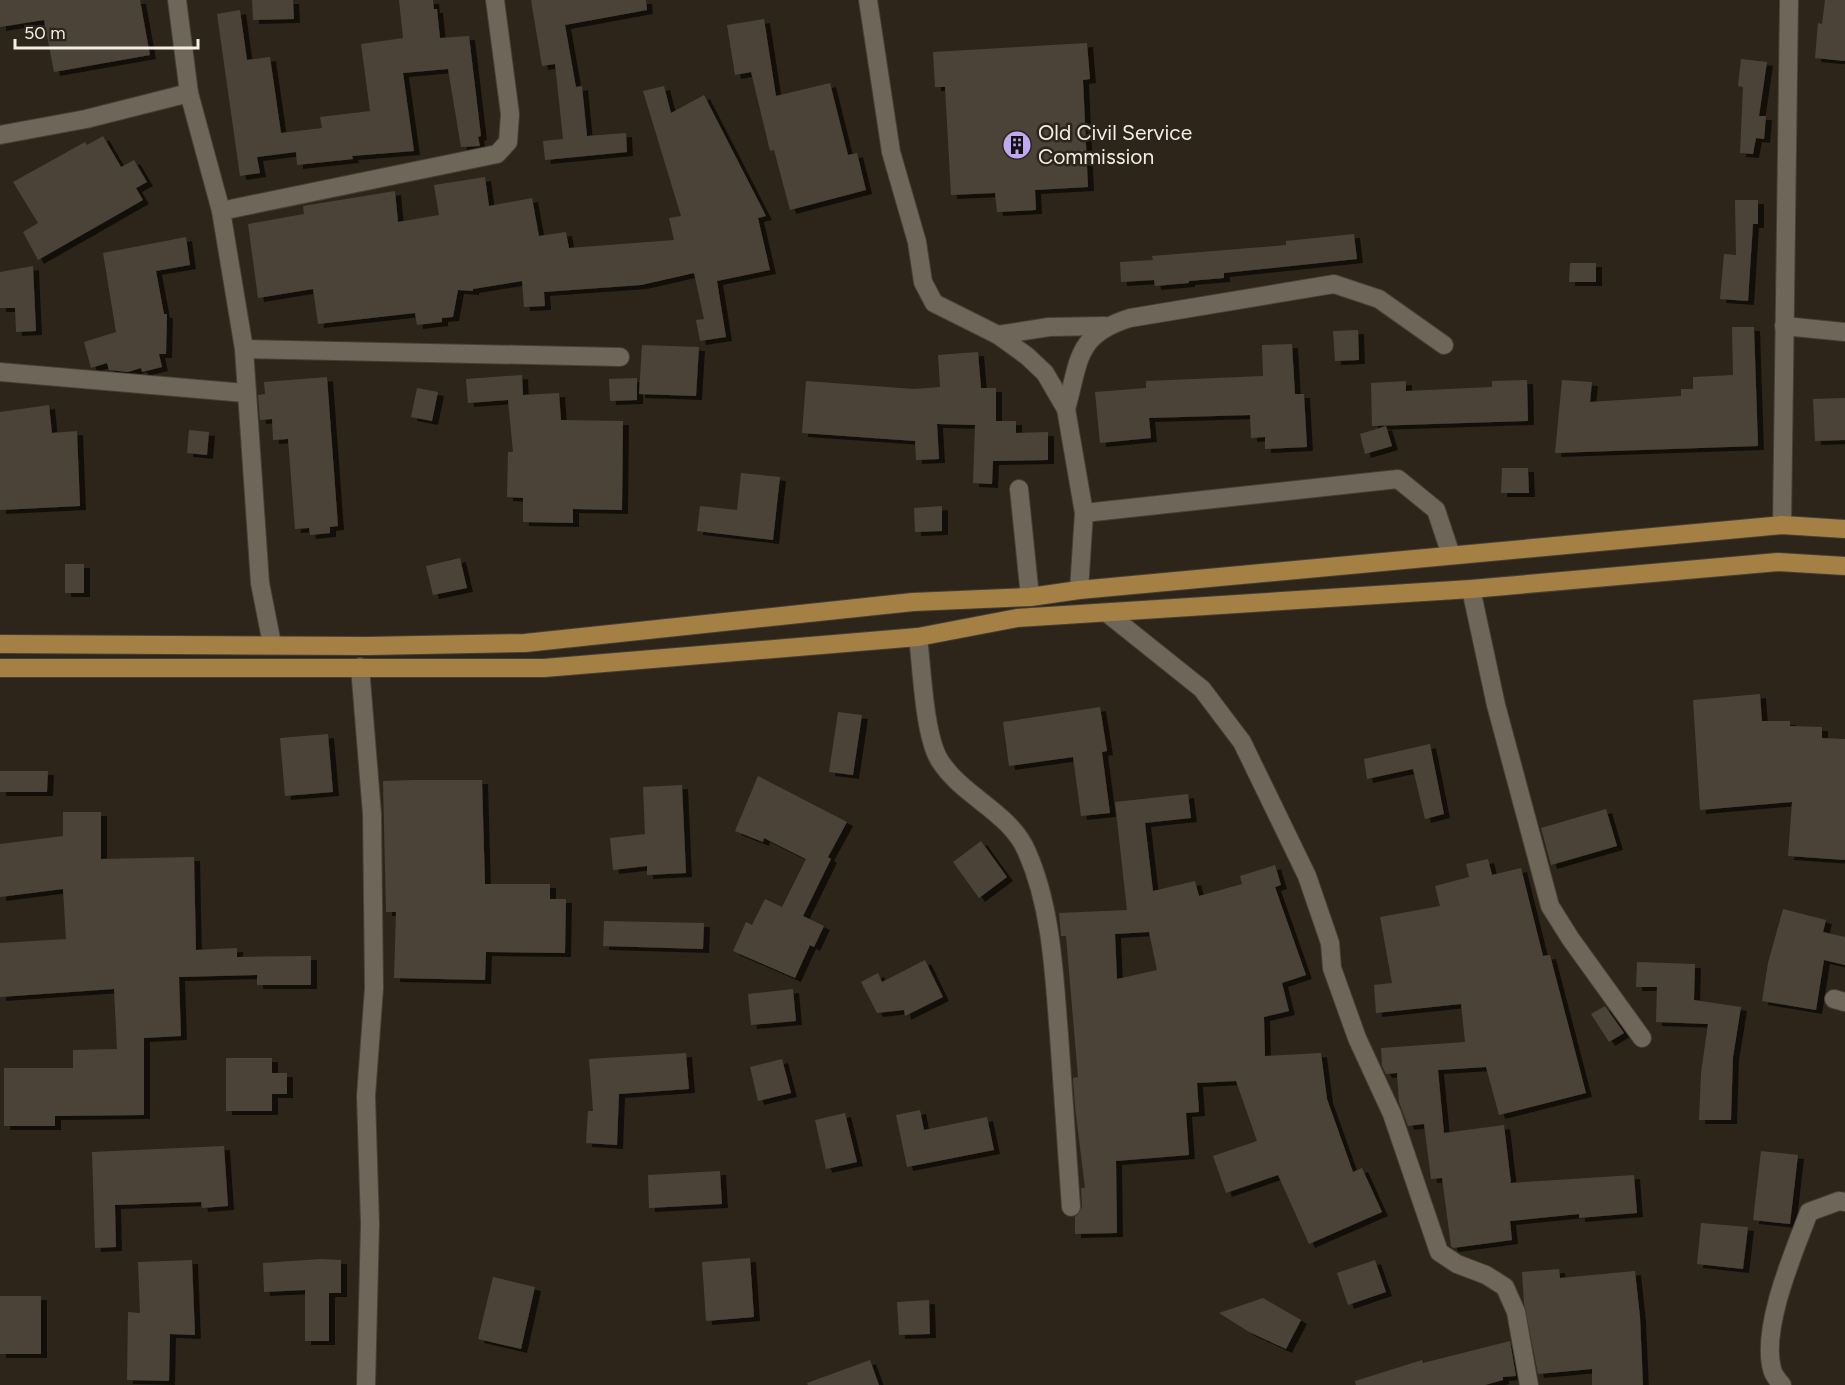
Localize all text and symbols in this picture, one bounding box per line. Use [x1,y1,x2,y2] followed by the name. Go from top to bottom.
[15,12,198,50] scale bar
[24,22,66,44] text: 50 m
[1038,120,1192,169] place label: Old Civil Service Commission
[1001,129,1033,161] building icon: Old Civil Service Commission

